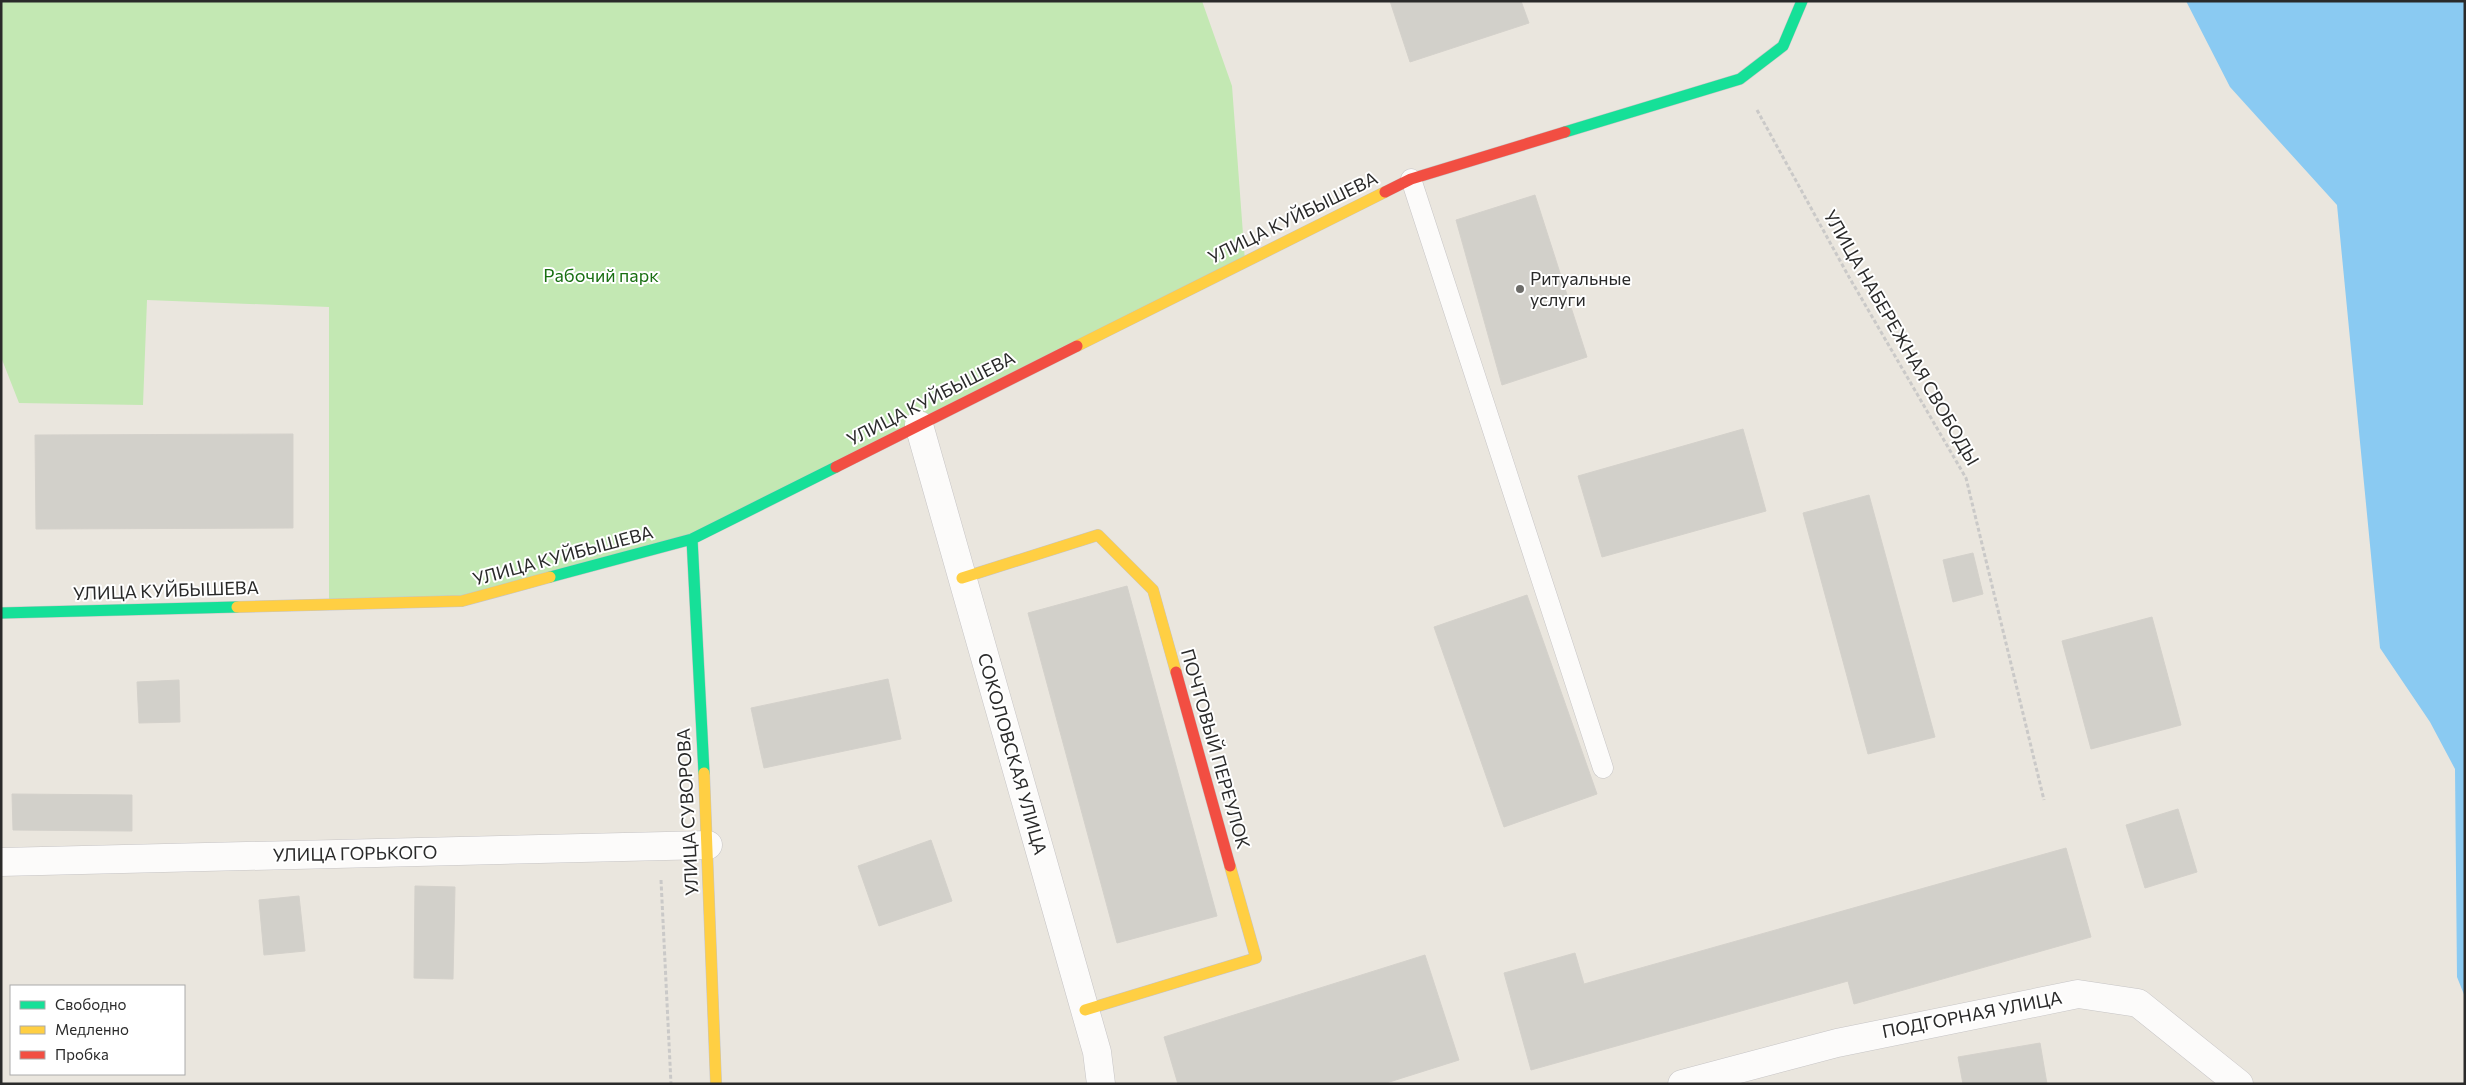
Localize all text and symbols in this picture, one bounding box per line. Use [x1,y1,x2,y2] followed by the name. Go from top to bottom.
[1204,166,1381,268] street label: УЛИЦА КУЙБЫШЕВА
[1819,206,1984,469] street label: УЛИЦА НАБЕРЕЖНАЯ СВОБОДЫ
[543,264,659,286] park label: Рабочий парк
[1530,267,1631,310] place label: Ритуальные услуги
[1514,283,1526,295] marker: Ритуальные услуги
[843,346,1018,450] street label: УЛИЦА КУЙБЫШЕВА
[470,520,655,590] street label: УЛИЦА КУЙБЫШЕВА
[73,576,259,604] street label: УЛИЦА КУЙБЫШЕВА
[1177,646,1255,852] street label: ПОЧТОВЫЙ ПЕРЕУЛОК
[974,650,1052,857] street label: СОКОЛОВСКАЯ УЛИЦА
[672,728,702,897] street label: УЛИЦА СУВОРОВА
[272,841,437,865] street label: УЛИЦА ГОРЬКОГО
[10,985,185,1075] legend
[1880,986,2064,1042] street label: ПОДГОРНАЯ УЛИЦА
[55,995,126,1013] text: Свободно
[55,1020,129,1038] text: Медленно
[55,1045,109,1063] text: Пробка

